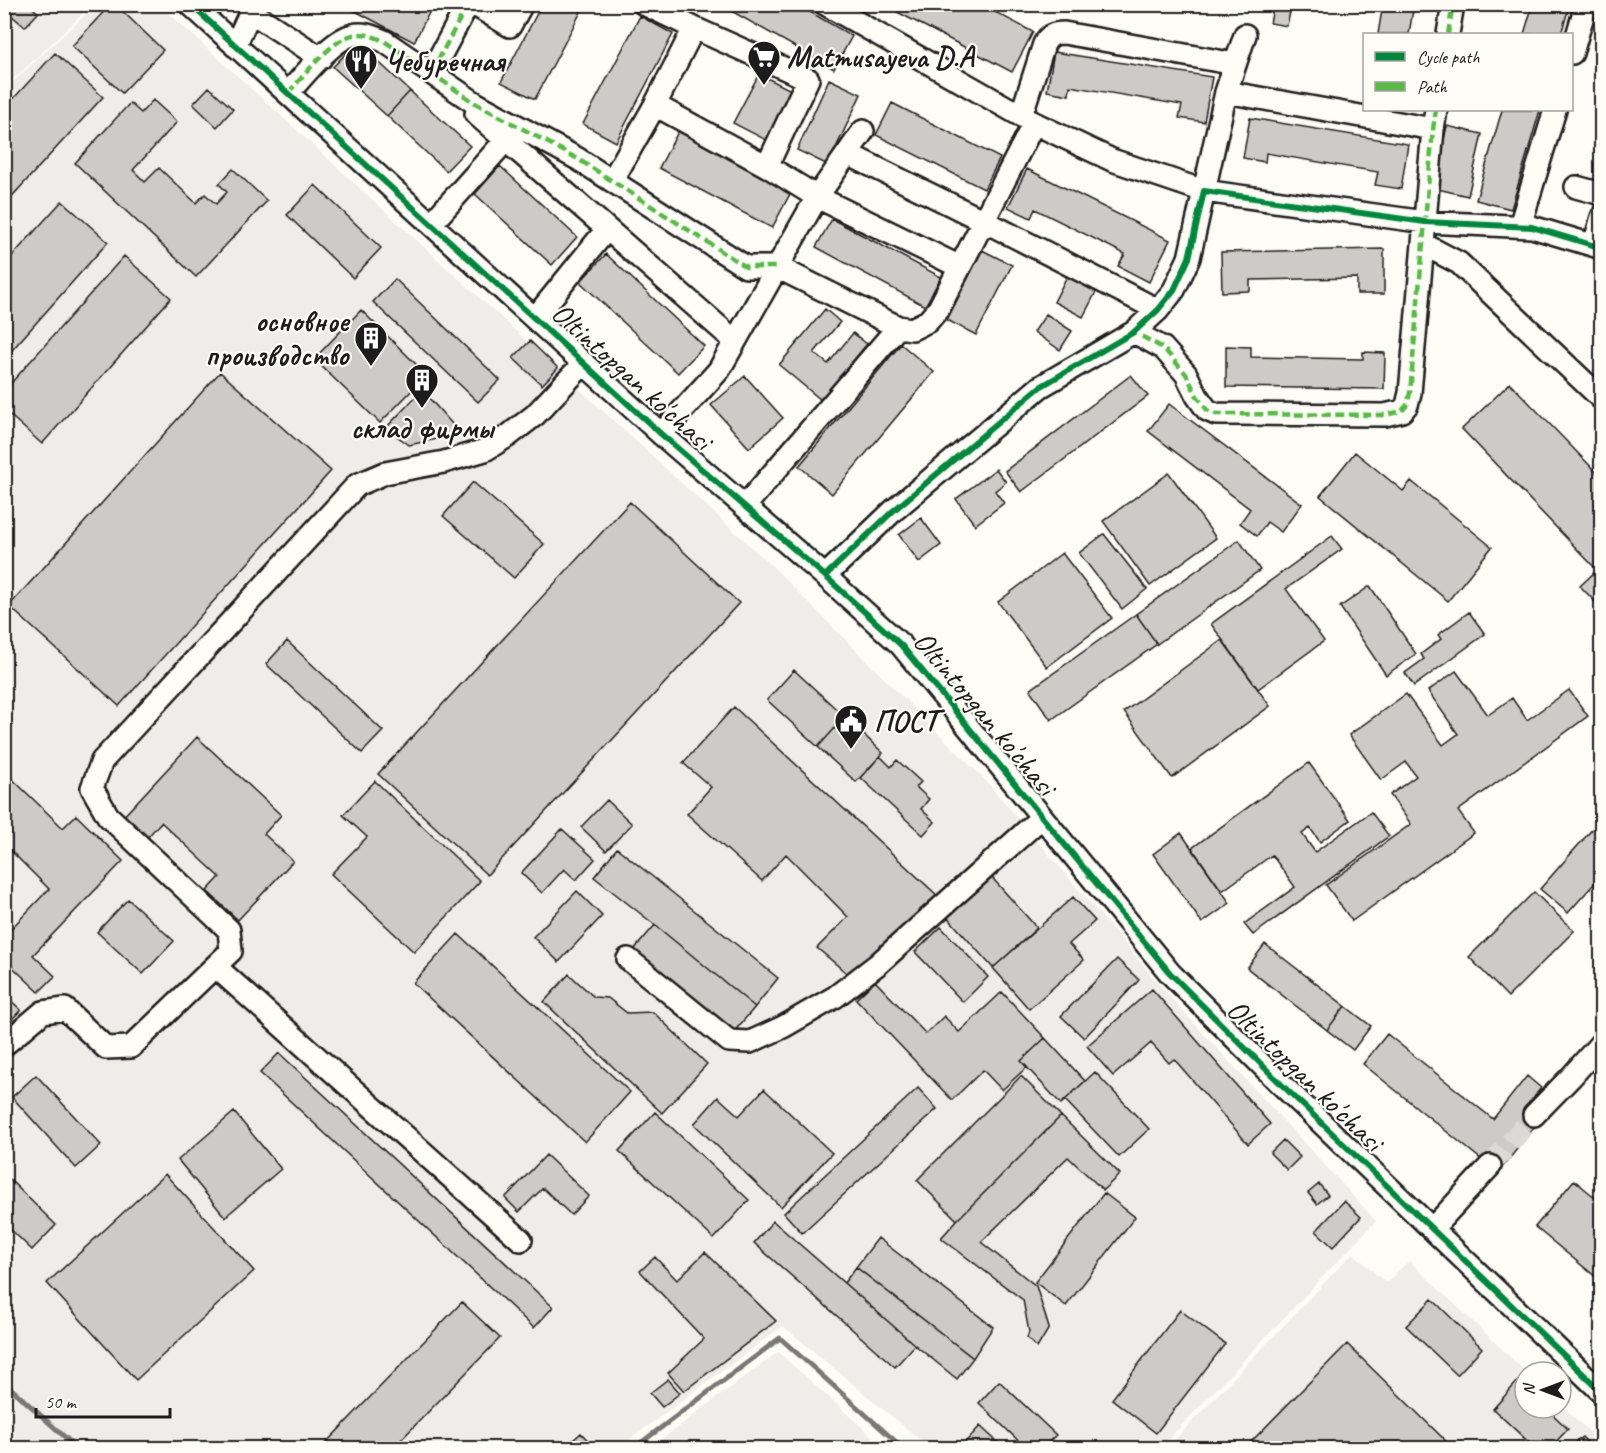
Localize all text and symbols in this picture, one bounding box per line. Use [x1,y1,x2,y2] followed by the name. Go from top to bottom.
[1363,33,1573,111] legend
[787,38,976,76] place label: Matmusayeva D.A
[746,39,782,86] supermarket icon: Matmusayeva D.A
[384,42,507,81] place label: Чебуречная
[343,43,379,90] restaurant icon: Чебуречная
[1417,46,1480,68] text: Cycle path
[1417,76,1447,98] text: Path
[544,294,723,460] street label: Oltintopgan ko'chasi
[205,302,351,374] place label: основное производство
[353,320,389,367] building icon: основное производство
[404,362,440,409] building icon: склад фирмы
[351,409,496,447] place label: склад фирмы
[905,623,1067,806] street label: Oltintopgan ko'chasi
[874,702,945,740] place label: ПОСТ
[833,703,869,750] public building icon: ПОСТ
[1219,991,1394,1162] street label: Oltintopgan ko'chasi
[1513,1360,1573,1420] north arrow
[36,1381,170,1419] scale bar
[1519,1382,1539,1395] text: N
[45,1391,78,1413] text: 50 m

